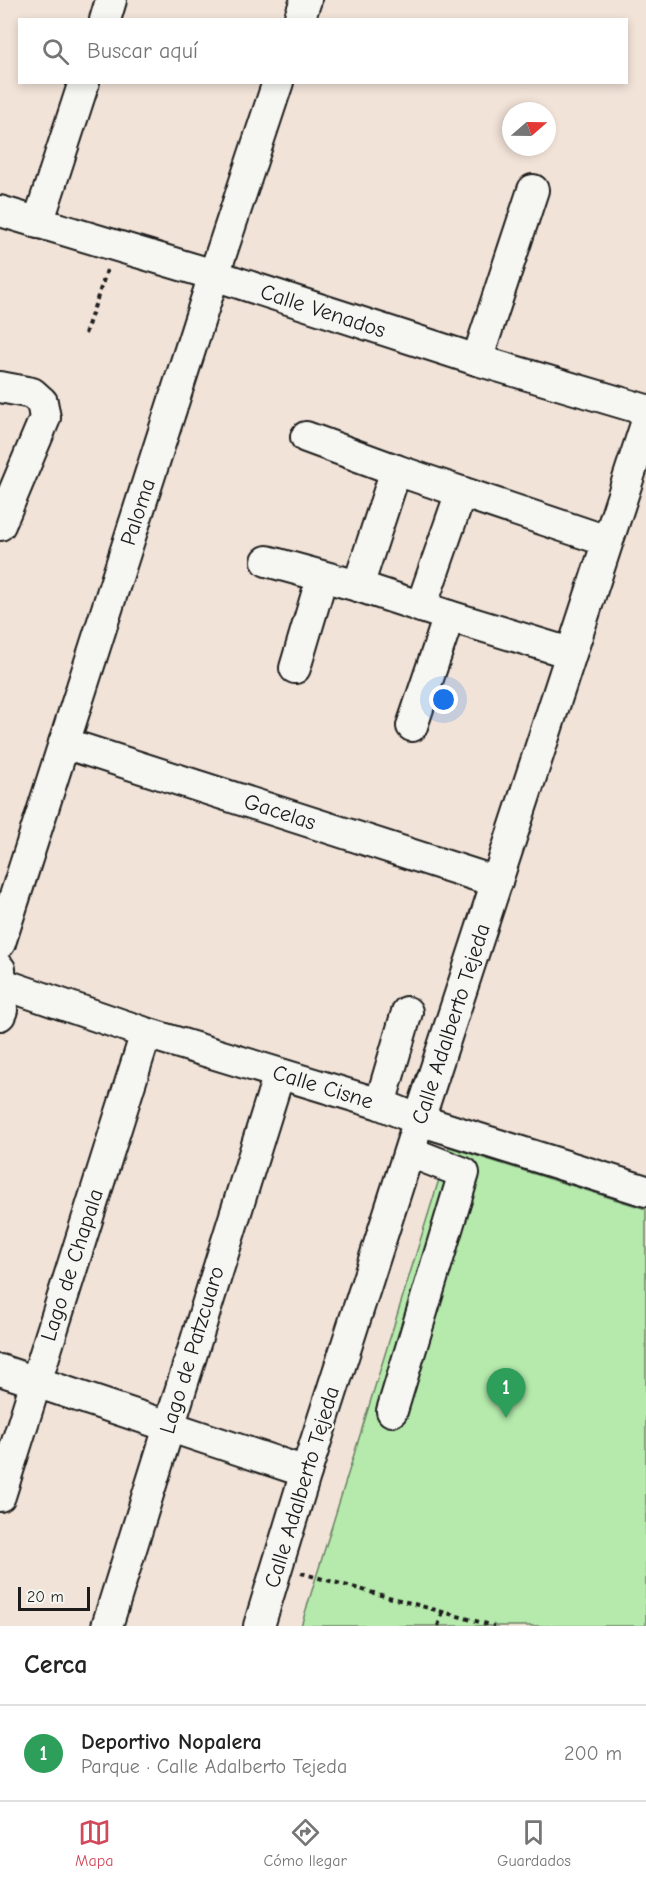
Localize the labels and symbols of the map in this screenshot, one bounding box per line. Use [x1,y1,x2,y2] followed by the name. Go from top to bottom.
[502,102,556,156] north arrow
[257,279,389,343] street label: Calle Venados
[115,475,161,549] street label: Paloma
[429,685,458,714] your location
[241,788,319,836] street label: Gacelas
[406,920,496,1128] street label: Calle Adalberto Tejeda
[270,1059,376,1115] street label: Calle Cisne
[35,1186,109,1344] street label: Lago de Chapala
[154,1263,230,1437] street label: Lago de Patzcuaro
[486,1368,526,1418] pin: 1
[259,1383,345,1591] street label: Calle Adalberto Tejeda
[18,1584,90,1612] scale bar

